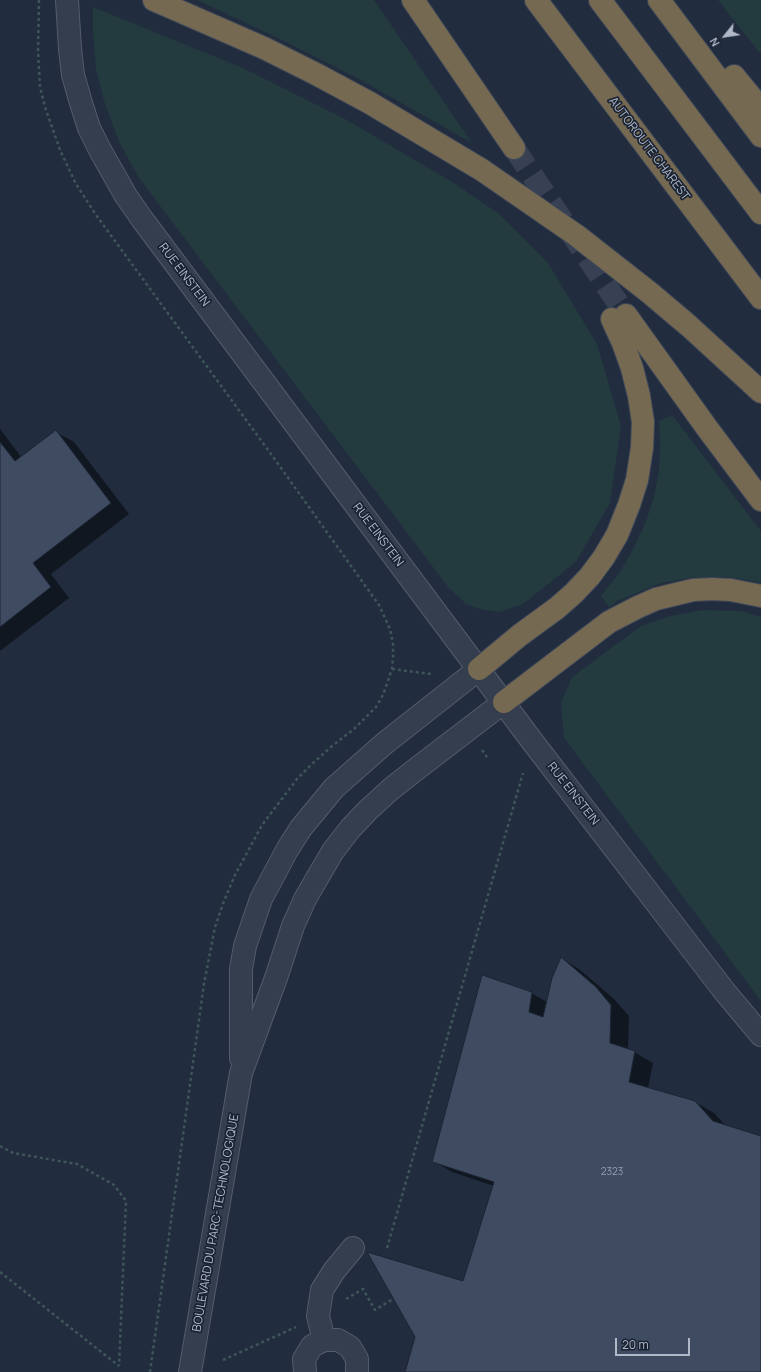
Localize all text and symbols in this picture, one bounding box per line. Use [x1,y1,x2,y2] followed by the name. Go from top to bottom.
[705,16,745,56] north arrow
[706,35,723,49] text: N
[605,94,693,204] street label: AUTOROUTE CHAREST
[156,241,212,309] street label: RUE EINSTEIN
[350,501,406,569] street label: RUE EINSTEIN
[544,760,602,828] street label: RUE EINSTEIN
[190,1113,242,1333] street label: BOULEVARD DU PARC-TECHNOLOGIQUE
[601,1166,623,1178] house number: 2323
[617,1330,692,1356] scale bar
[622,1336,649,1353] text: 20 m

